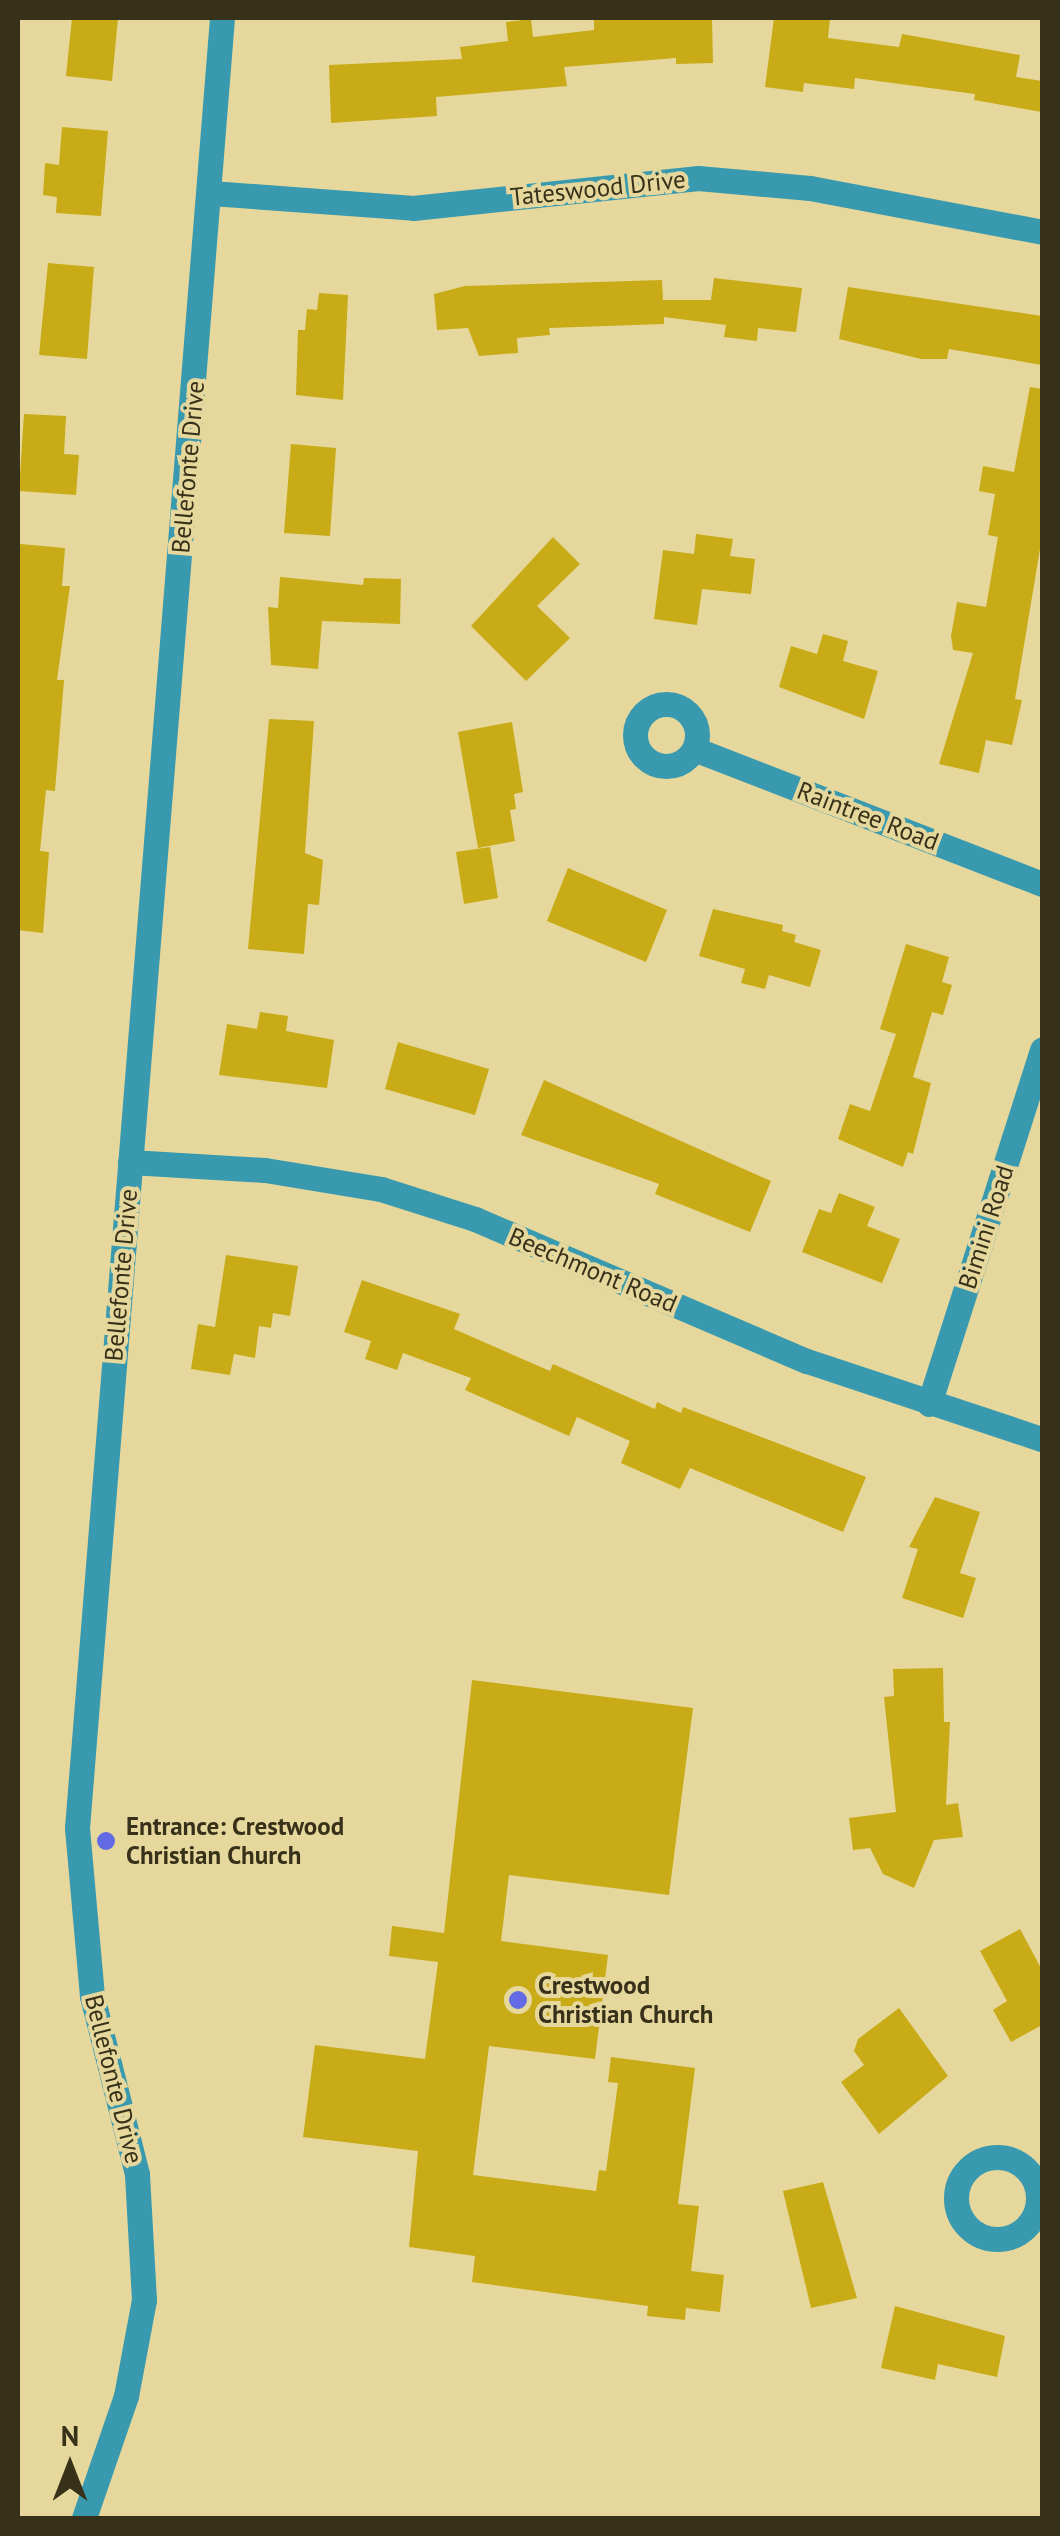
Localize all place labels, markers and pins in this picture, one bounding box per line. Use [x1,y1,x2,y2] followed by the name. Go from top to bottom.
[126,1812,344,1871] place label: Entrance: Crestwood Christian Church
[95,1830,117,1852] marker: Entrance: Crestwood Christian Church
[538,1971,714,2030] place label: Crestwood Christian Church
[507,1989,529,2011] marker: Crestwood Christian Church

